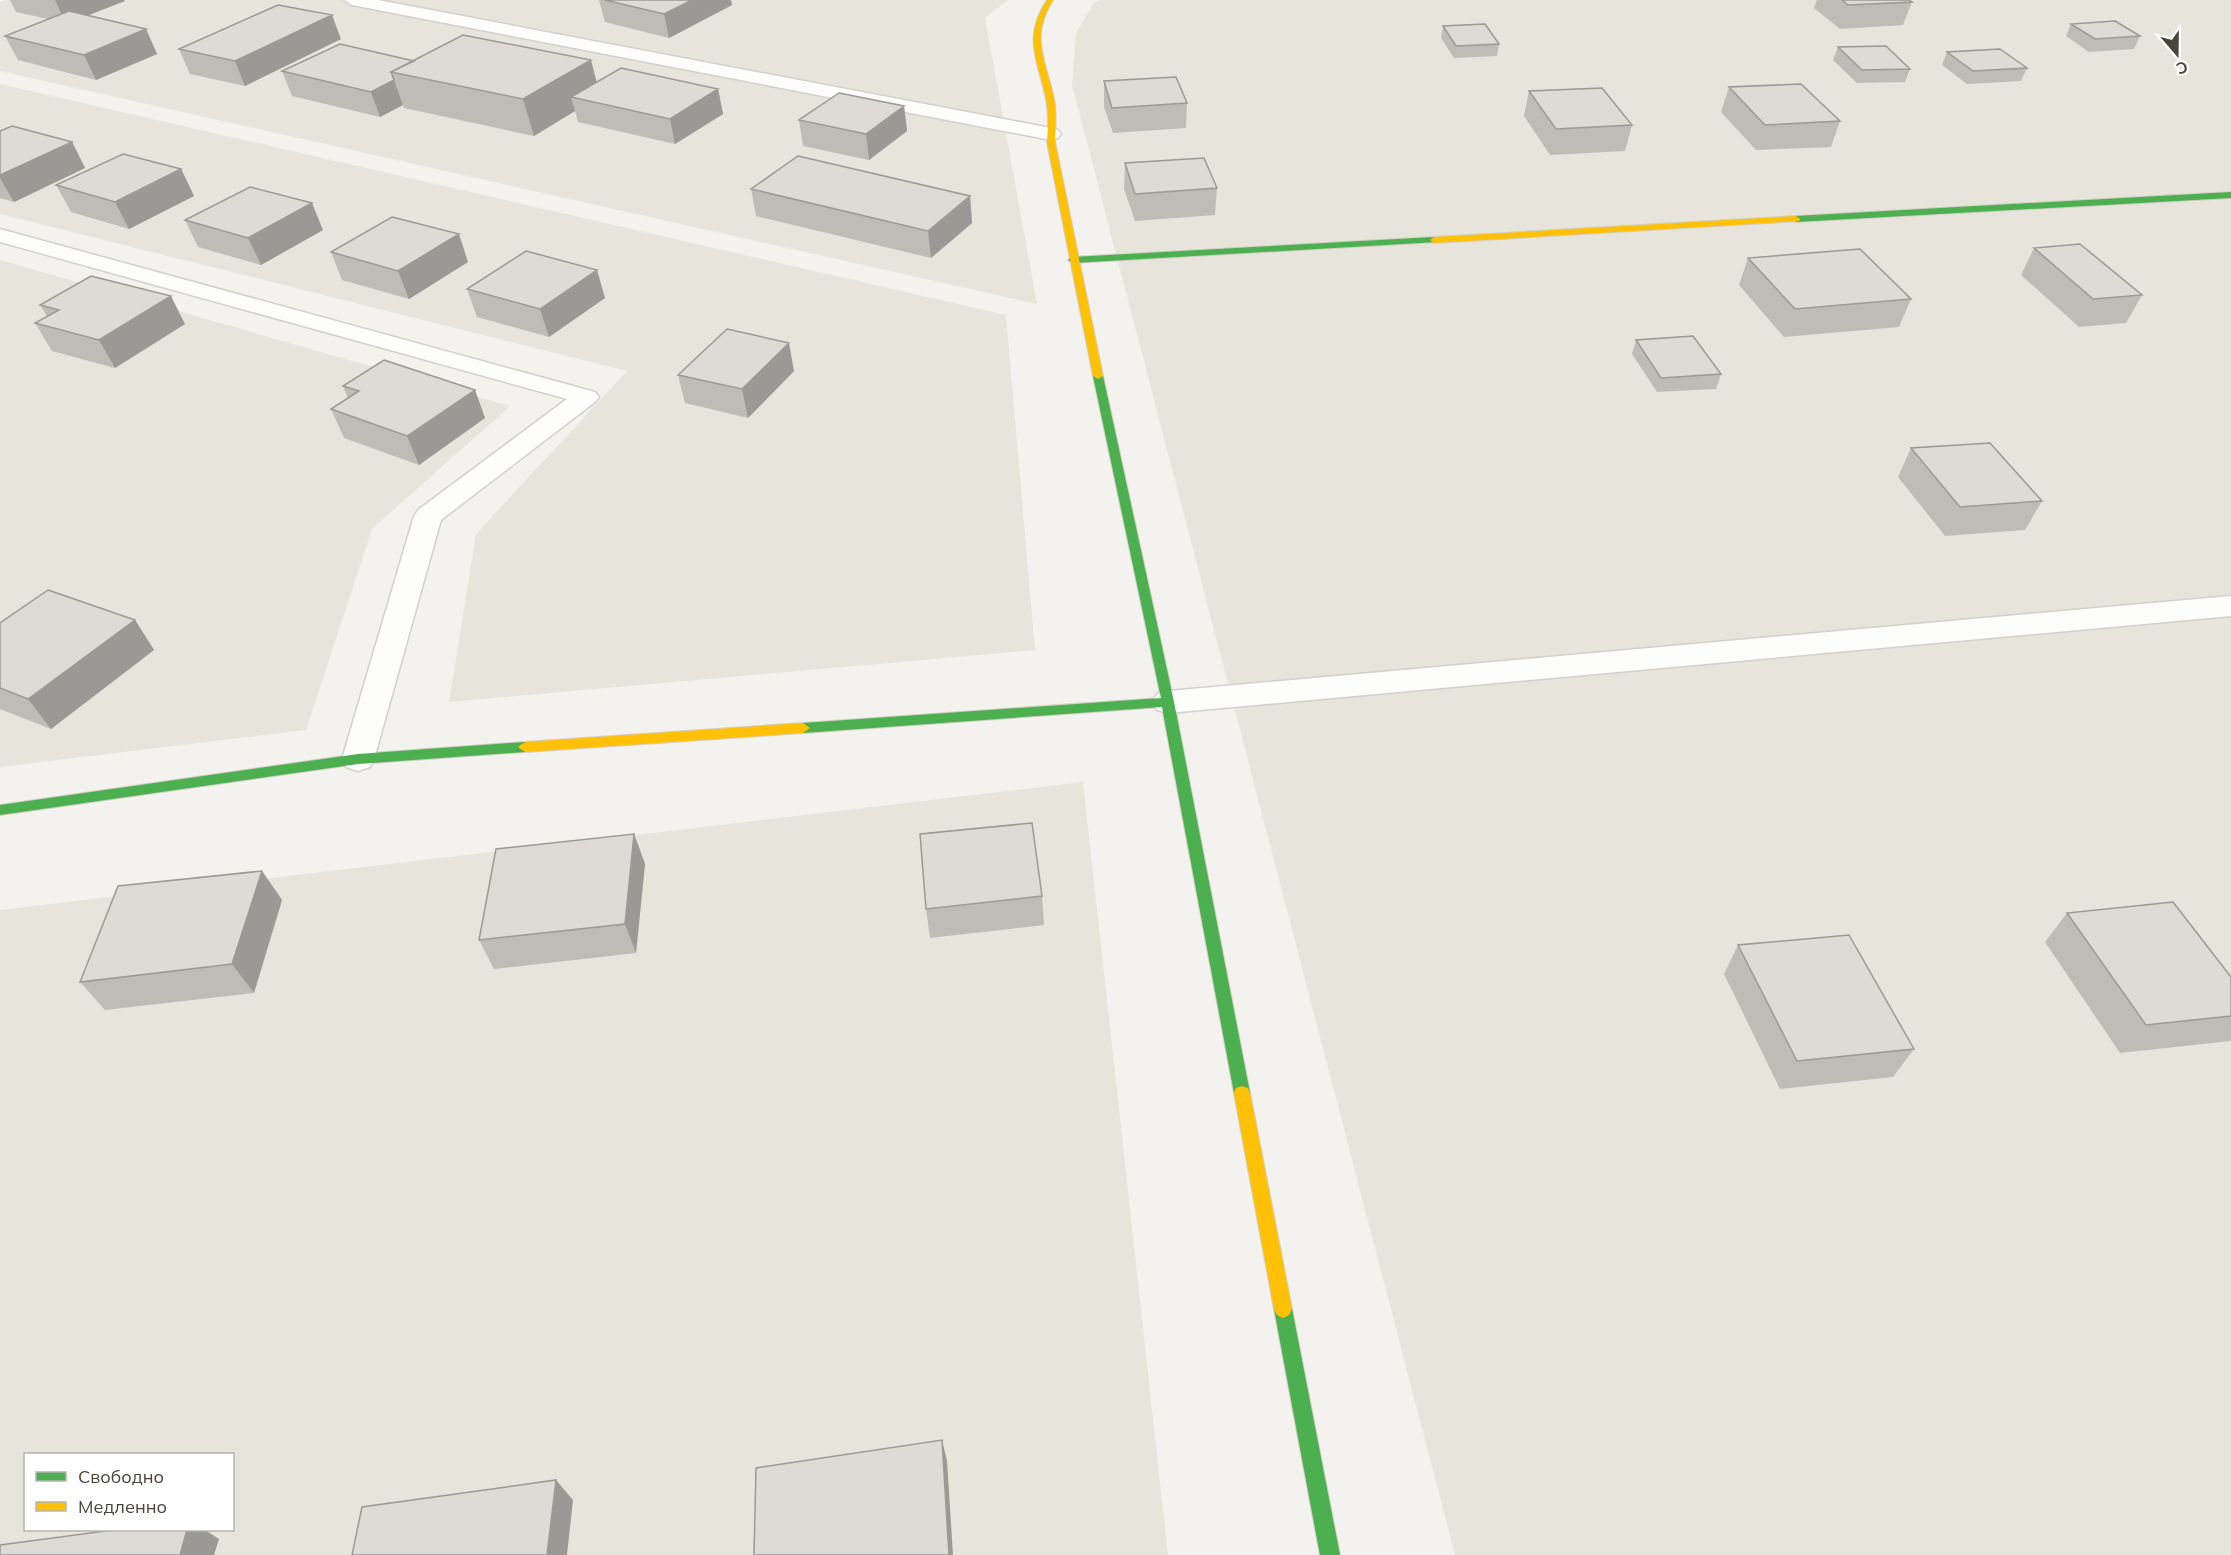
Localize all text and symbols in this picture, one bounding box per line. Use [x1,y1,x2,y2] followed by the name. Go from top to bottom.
[2147,24,2207,84] north arrow
[2174,57,2191,79] text: С
[24,1453,234,1531] legend
[78,1465,164,1488] text: Свободно
[78,1495,167,1518] text: Медленно

